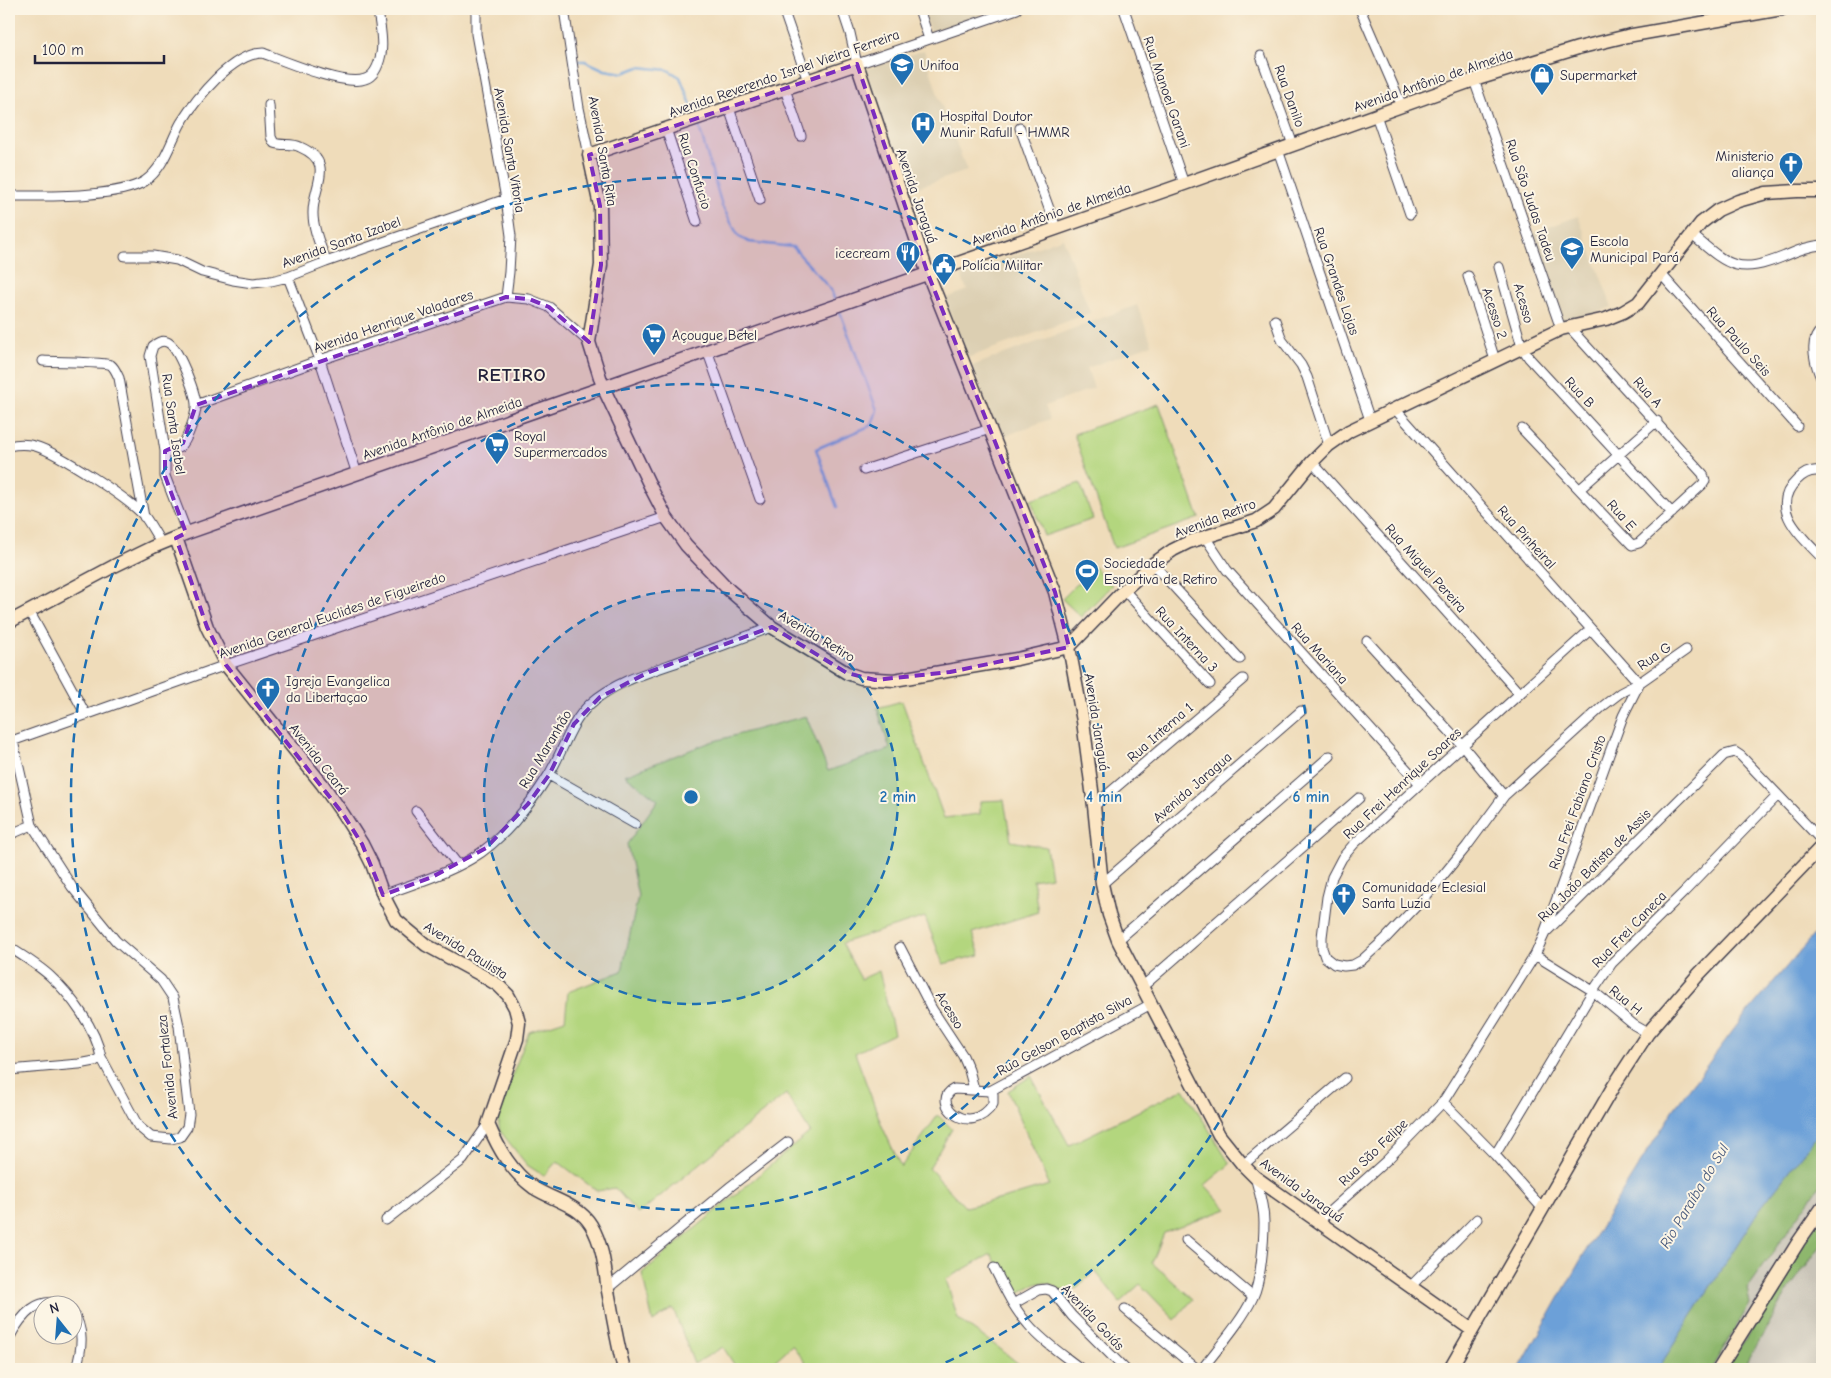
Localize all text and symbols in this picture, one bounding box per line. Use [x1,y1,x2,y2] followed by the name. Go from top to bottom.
[667,26,902,121] street label: Avenida Reverendo Israel Vieira Ferreira
[35,32,164,64] scale bar
[1139,34,1194,150] street label: Rua Manoel Garani
[42,41,84,59] text: 100 m
[1351,45,1515,116] street label: Avenida Antônio de Almeida
[889,52,915,86] school or university icon: Unifoa
[920,57,959,74] place label: Unifoa
[1529,62,1555,96] shop icon: Supermarket
[1270,63,1309,130] street label: Rua Danilo
[1560,67,1638,84] place label: Supermarket
[490,86,529,214] street label: Avenida Santa Vitoria
[584,95,621,207] street label: Avenida Santa Rita
[940,108,1070,141] place label: Hospital Doutor Munir Rafull - HMMR
[910,111,936,145] hospital icon: Hospital Doutor Munir Rafull - HMMR
[674,131,715,212] street label: Rua Confucio
[1502,137,1559,263] street label: Rua São Judas Tadeu
[892,147,941,246] street label: Avenida Jaraguá
[1716,148,1774,181] place label: Ministerio aliança
[1778,151,1804,185] church icon: Ministerio aliança
[969,179,1133,250] street label: Avenida Antônio de Almeida
[279,213,403,272] street label: Avenida Santa Izabel
[1310,225,1363,338] street label: Rua Grandes Lojas
[1590,233,1679,266] place label: Escola Municipal Pará
[1559,236,1585,270] school or university icon: Escola Municipal Pará
[895,240,921,274] restaurant icon: icecream
[835,245,890,262] place label: icecream
[931,252,957,286] public building icon: Polícia Militar
[962,257,1043,274] place label: Polícia Militar
[1510,281,1537,325] street label: Acesso
[1478,285,1511,341] street label: Acesso 2
[311,286,475,357] street label: Avenida Henrique Valadares
[1703,303,1774,380] street label: Rua Paulo Seis
[641,322,667,356] supermarket icon: Açougue Betel
[672,327,757,344] place label: Açougue Betel
[477,364,547,386] district label: RETIRO
[158,373,189,476] street label: Rua Santa Isabel
[1561,373,1598,412] street label: Rua B
[1629,373,1666,411] street label: Rua A
[360,393,524,464] street label: Avenida Antônio de Almeida
[514,428,607,461] place label: Royal Supermercados
[484,431,510,465] supermarket icon: Royal Supermercados
[1172,495,1258,542] street label: Avenida Retiro
[1603,496,1640,534] street label: Rua E
[1494,502,1560,573] street label: Rua Pinheiral
[1381,520,1470,616] street label: Rua Miguel Pereira
[1104,555,1218,588] place label: Sociedade Esportiva de Retiro
[1074,558,1100,592] sports icon: Sociedade Esportiva de Retiro
[216,569,448,662] street label: Avenida General Euclides de Figueiredo
[1152,603,1221,676] street label: Rua Interna 3
[775,607,858,666] street label: Avenida Retiro
[1287,619,1352,688] street label: Rua Mariana
[1634,639,1674,674] street label: Rua G
[1080,672,1113,772] street label: Avenida Jaraguá
[286,673,390,706] place label: Igreja Evangelica da Libertaçao
[255,676,281,710] church icon: Igreja Evangelica da Libertaçao
[1124,699,1197,766] street label: Rua Interna 1
[515,707,576,792] street label: Rua Maranhão
[285,720,352,798] street label: Avenida Ceará
[1340,724,1465,843] street label: Rua Frei Henrique Soares
[1545,733,1610,872] street label: Rua Frei Fabiano Cristo
[1149,749,1235,826] street label: Avenida Jaragua
[682,788,700,806] centre of rings
[880,788,916,806] text: 2 min
[1086,788,1122,806] text: 4 min
[1293,788,1329,806] text: 6 min
[1534,805,1655,925] street label: Rua João Batista de Assis
[1362,879,1486,912] place label: Comunidade Eclesial Santa Luzia
[1331,882,1357,916] church icon: Comunidade Eclesial Santa Luzia
[1588,887,1670,971] street label: Rua Frei Caneca
[421,918,511,983] street label: Avenida Paulista
[1606,982,1646,1019] street label: Rua H
[932,988,967,1032] street label: Acesso
[994,991,1135,1080] street label: Rua Gelson Baptista Silva
[154,1014,181,1120] street label: Avenida Fortaleza
[1335,1115,1411,1190] street label: Rua São Felipe
[1656,1140,1733,1252] water label: Rio Paraíba do Sul
[1257,1154,1347,1226] street label: Avenida Jaraguá
[1058,1281,1128,1354] street label: Avenida Goiás
[32,1296,82,1346] north arrow
[47,1299,61,1318] text: N

